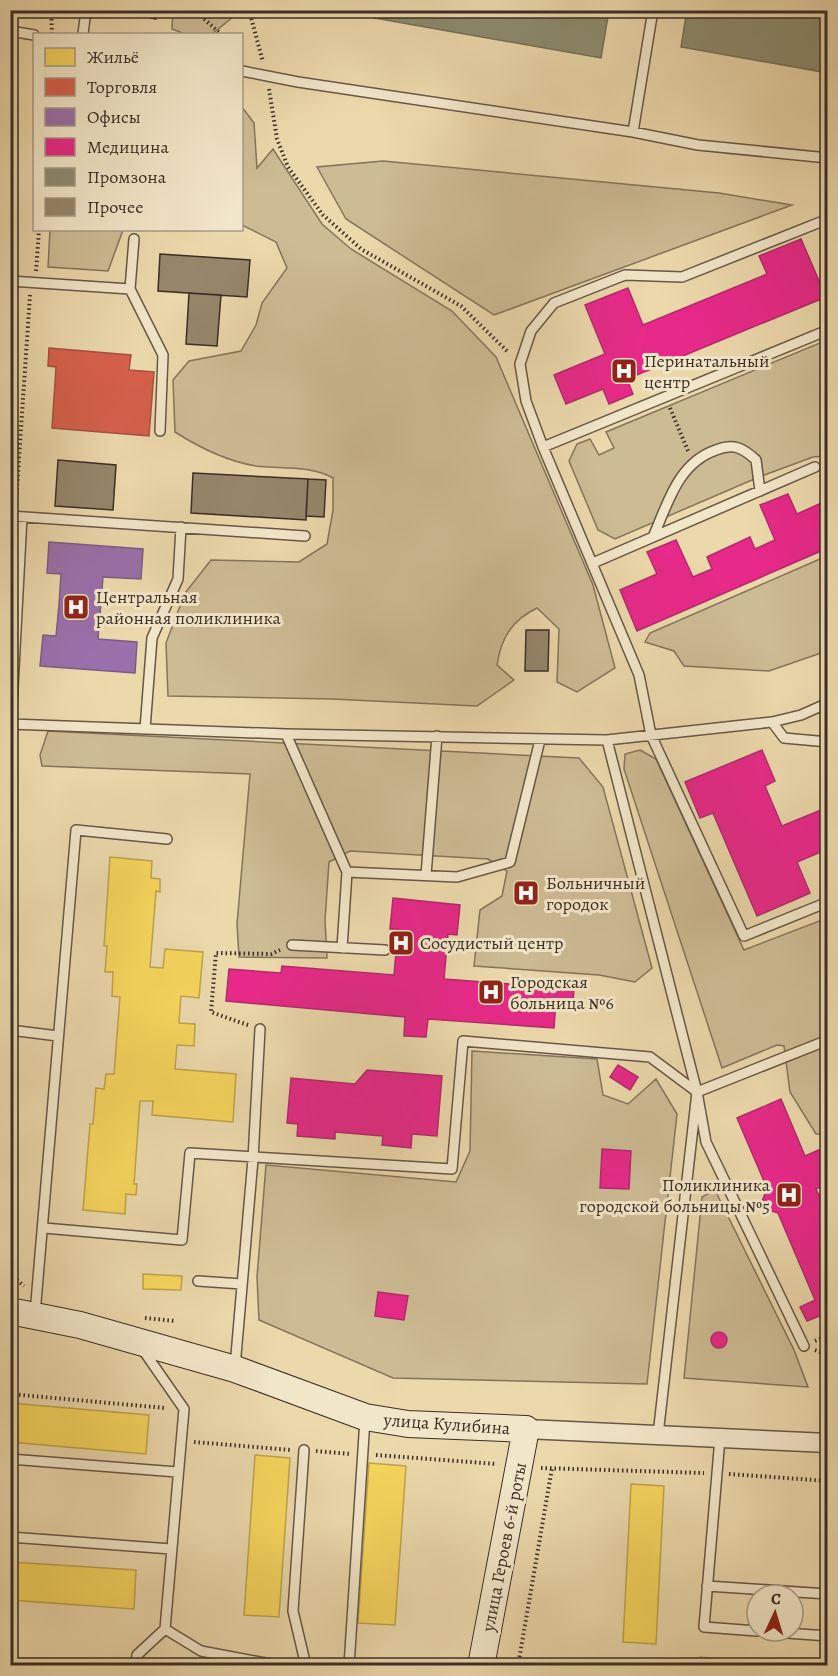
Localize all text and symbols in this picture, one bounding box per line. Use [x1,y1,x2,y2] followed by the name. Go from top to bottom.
[33,33,243,231] legend
[87,45,139,69] text: Жильё
[87,75,157,99] text: Торговля
[87,105,141,129] text: Офисы
[87,135,170,159] text: Медицина
[87,165,167,189] text: Промзона
[87,195,143,219] text: Прочее
[644,349,770,394] place label: Перинатальный центр
[609,356,639,386] hospital icon: Перинатальный центр
[96,585,282,630] place label: Центральная районная поликлиника
[61,592,91,622] hospital icon: Центральная районная поликлиника
[546,871,645,916] place label: Больничный городок
[511,878,541,908] hospital icon: Больничный городок
[386,928,416,958] hospital icon: Сосудистый центр
[420,931,563,955] place label: Сосудистый центр
[510,970,614,1015] place label: Городская больница №6
[476,977,506,1007] hospital icon: Городская больница №6
[579,1173,771,1218] place label: Поликлиника городской больницы №5
[774,1180,804,1210] hospital icon: Поликлиника городской больницы №5
[382,1408,512,1440] street label: улица Кулибина
[476,1460,532,1635] street label: улица Героев 6-й роты
[745,1583,805,1643] north arrow
[770,1588,782,1610] text: С

